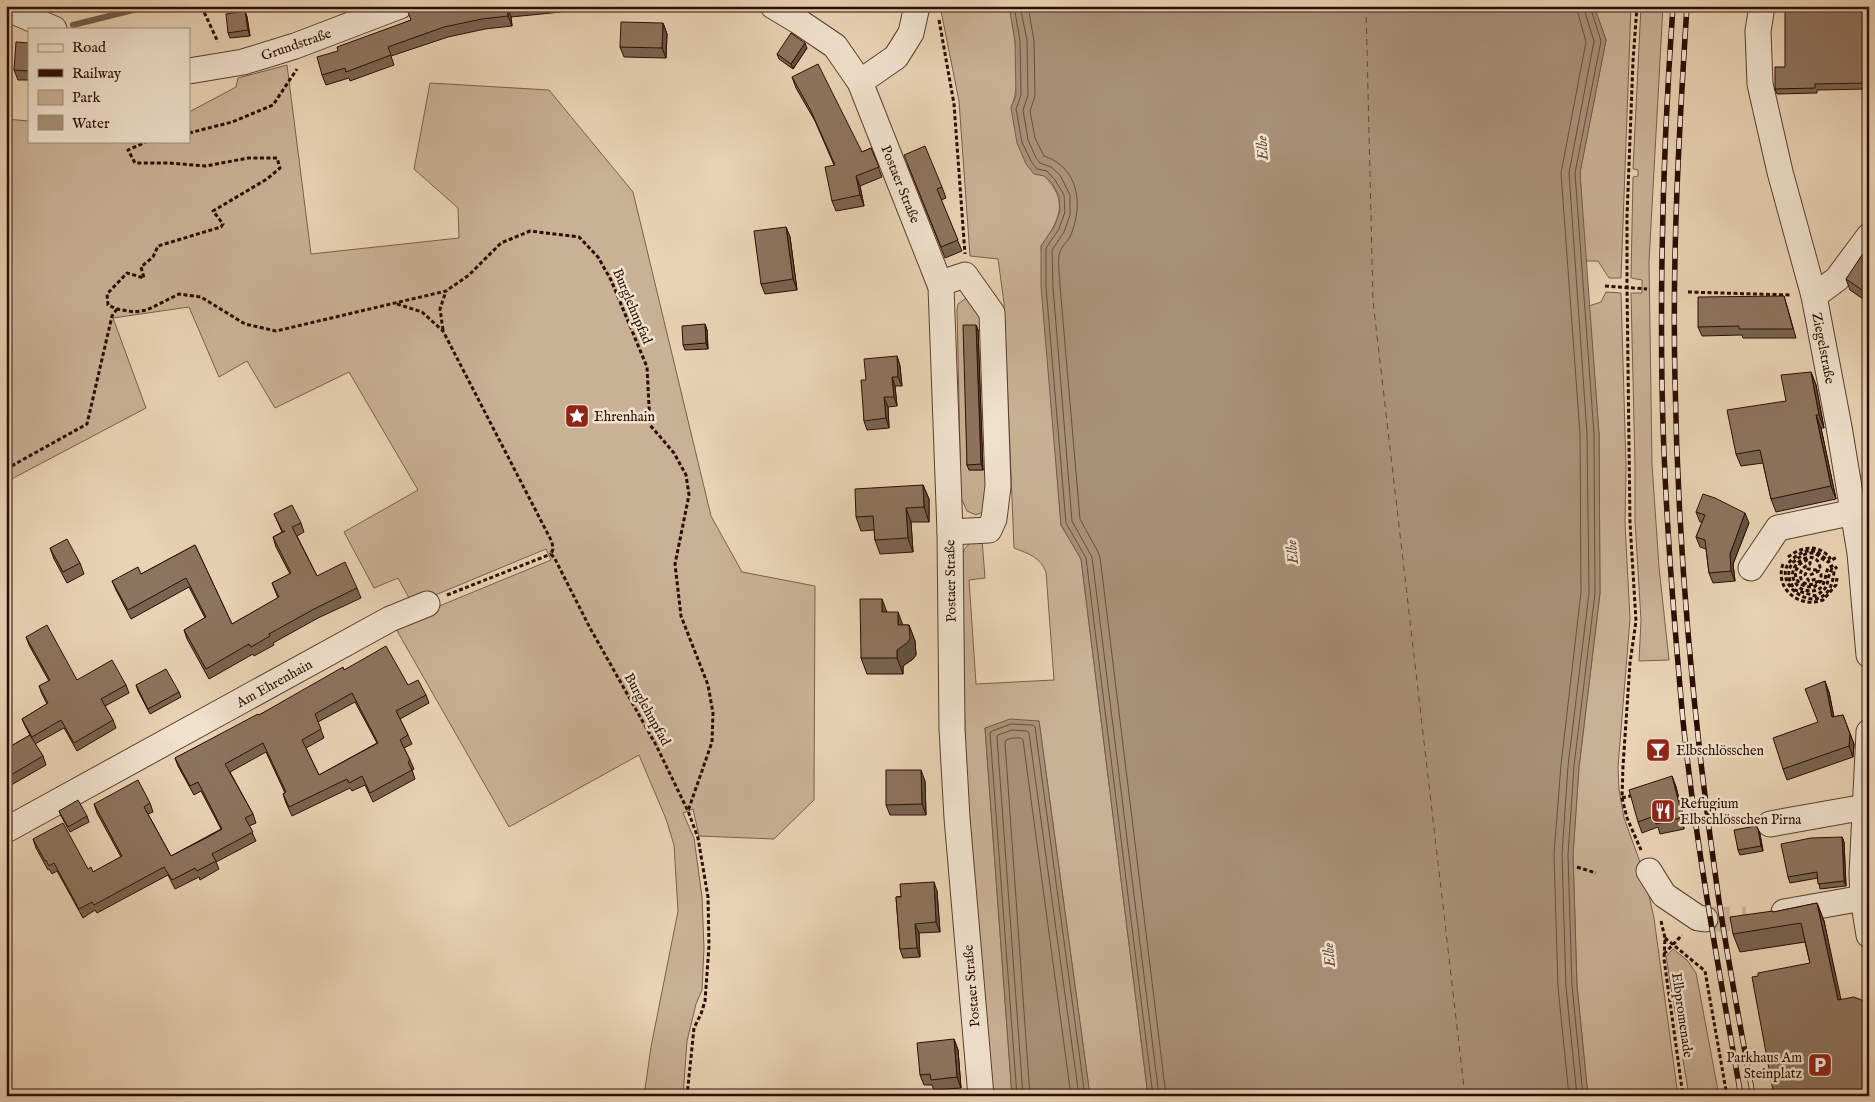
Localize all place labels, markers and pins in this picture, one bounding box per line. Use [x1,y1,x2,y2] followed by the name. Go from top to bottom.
[564,403,590,429] place icon: Ehrenhain
[594,408,655,426] place label: Ehrenhain
[1645,737,1671,763] bar icon: Elbschlösschen
[1676,742,1764,760] place label: Elbschlösschen
[1680,795,1802,829] place label: Refugium Elbschlösschen Pirna
[1650,798,1676,824] restaurant icon: Refugium Elbschlösschen Pirna
[1726,1049,1803,1083] place label: Parkhaus Am Steinplatz
[1807,1052,1833,1078] parking icon: Parkhaus Am Steinplatz

